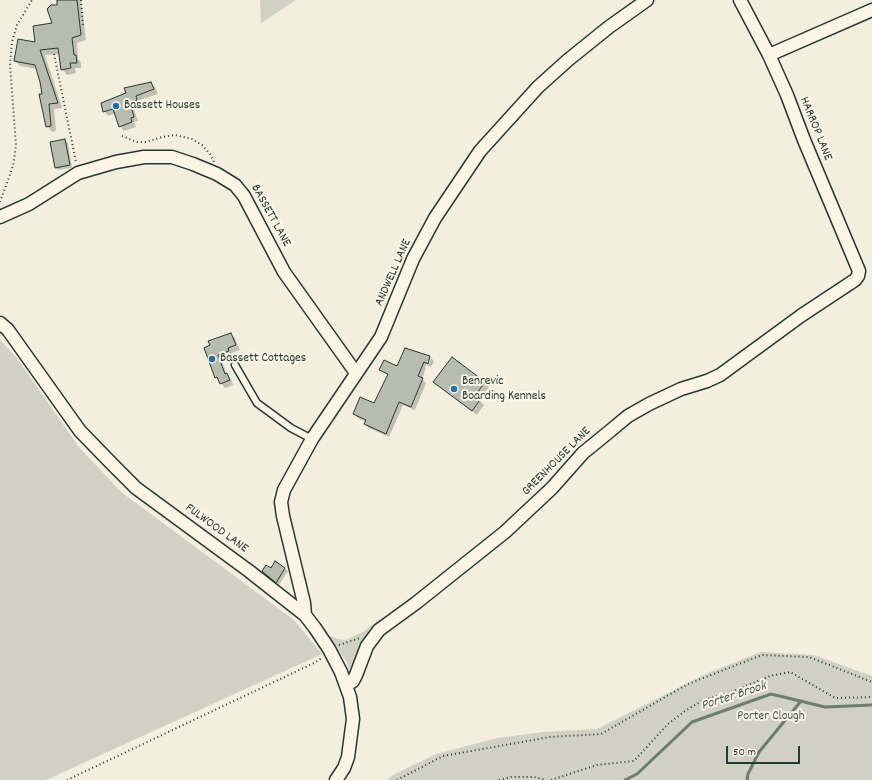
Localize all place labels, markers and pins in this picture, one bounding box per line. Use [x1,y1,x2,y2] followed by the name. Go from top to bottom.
[124,98,200,114] place label: Bassett Houses
[111,101,121,111] marker: Bassett Houses
[220,351,306,367] place label: Bassett Cottages
[207,354,217,364] marker: Bassett Cottages
[462,374,546,405] place label: Benrevic Boarding Kennels
[449,384,459,394] marker: Benrevic Boarding Kennels

